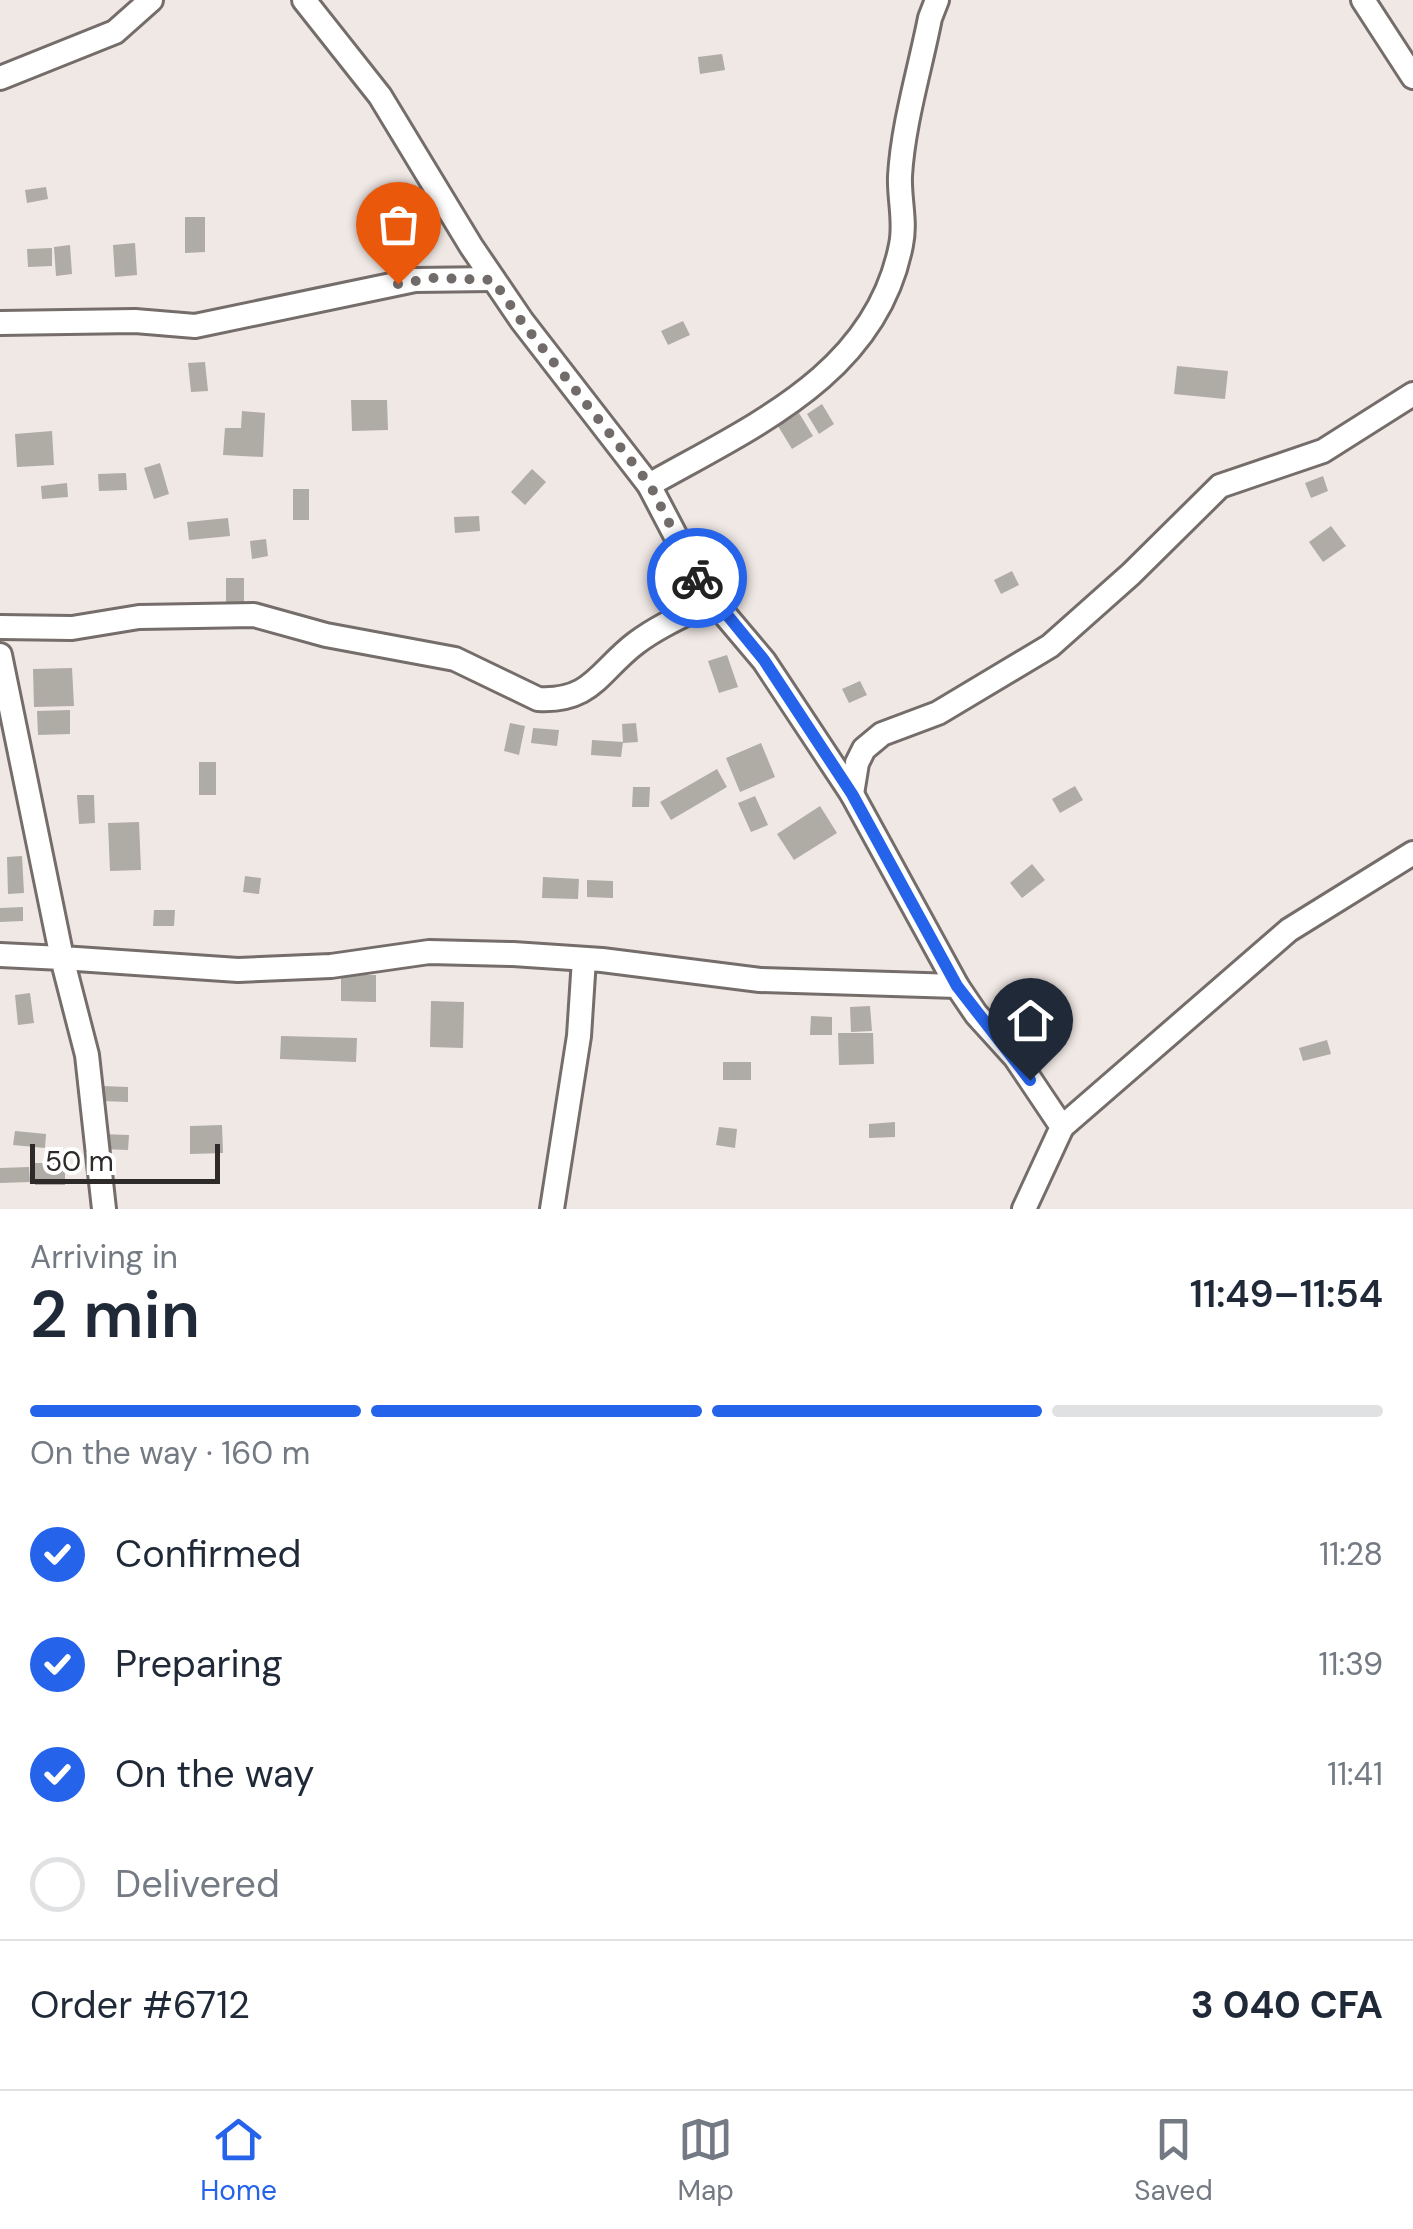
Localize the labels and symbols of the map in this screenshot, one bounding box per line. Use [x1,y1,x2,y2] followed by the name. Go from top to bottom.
[356,182,441,285] pin
[647,528,747,628] courier
[988,978,1073,1081] pin
[30,1139,220,1184] scale bar

